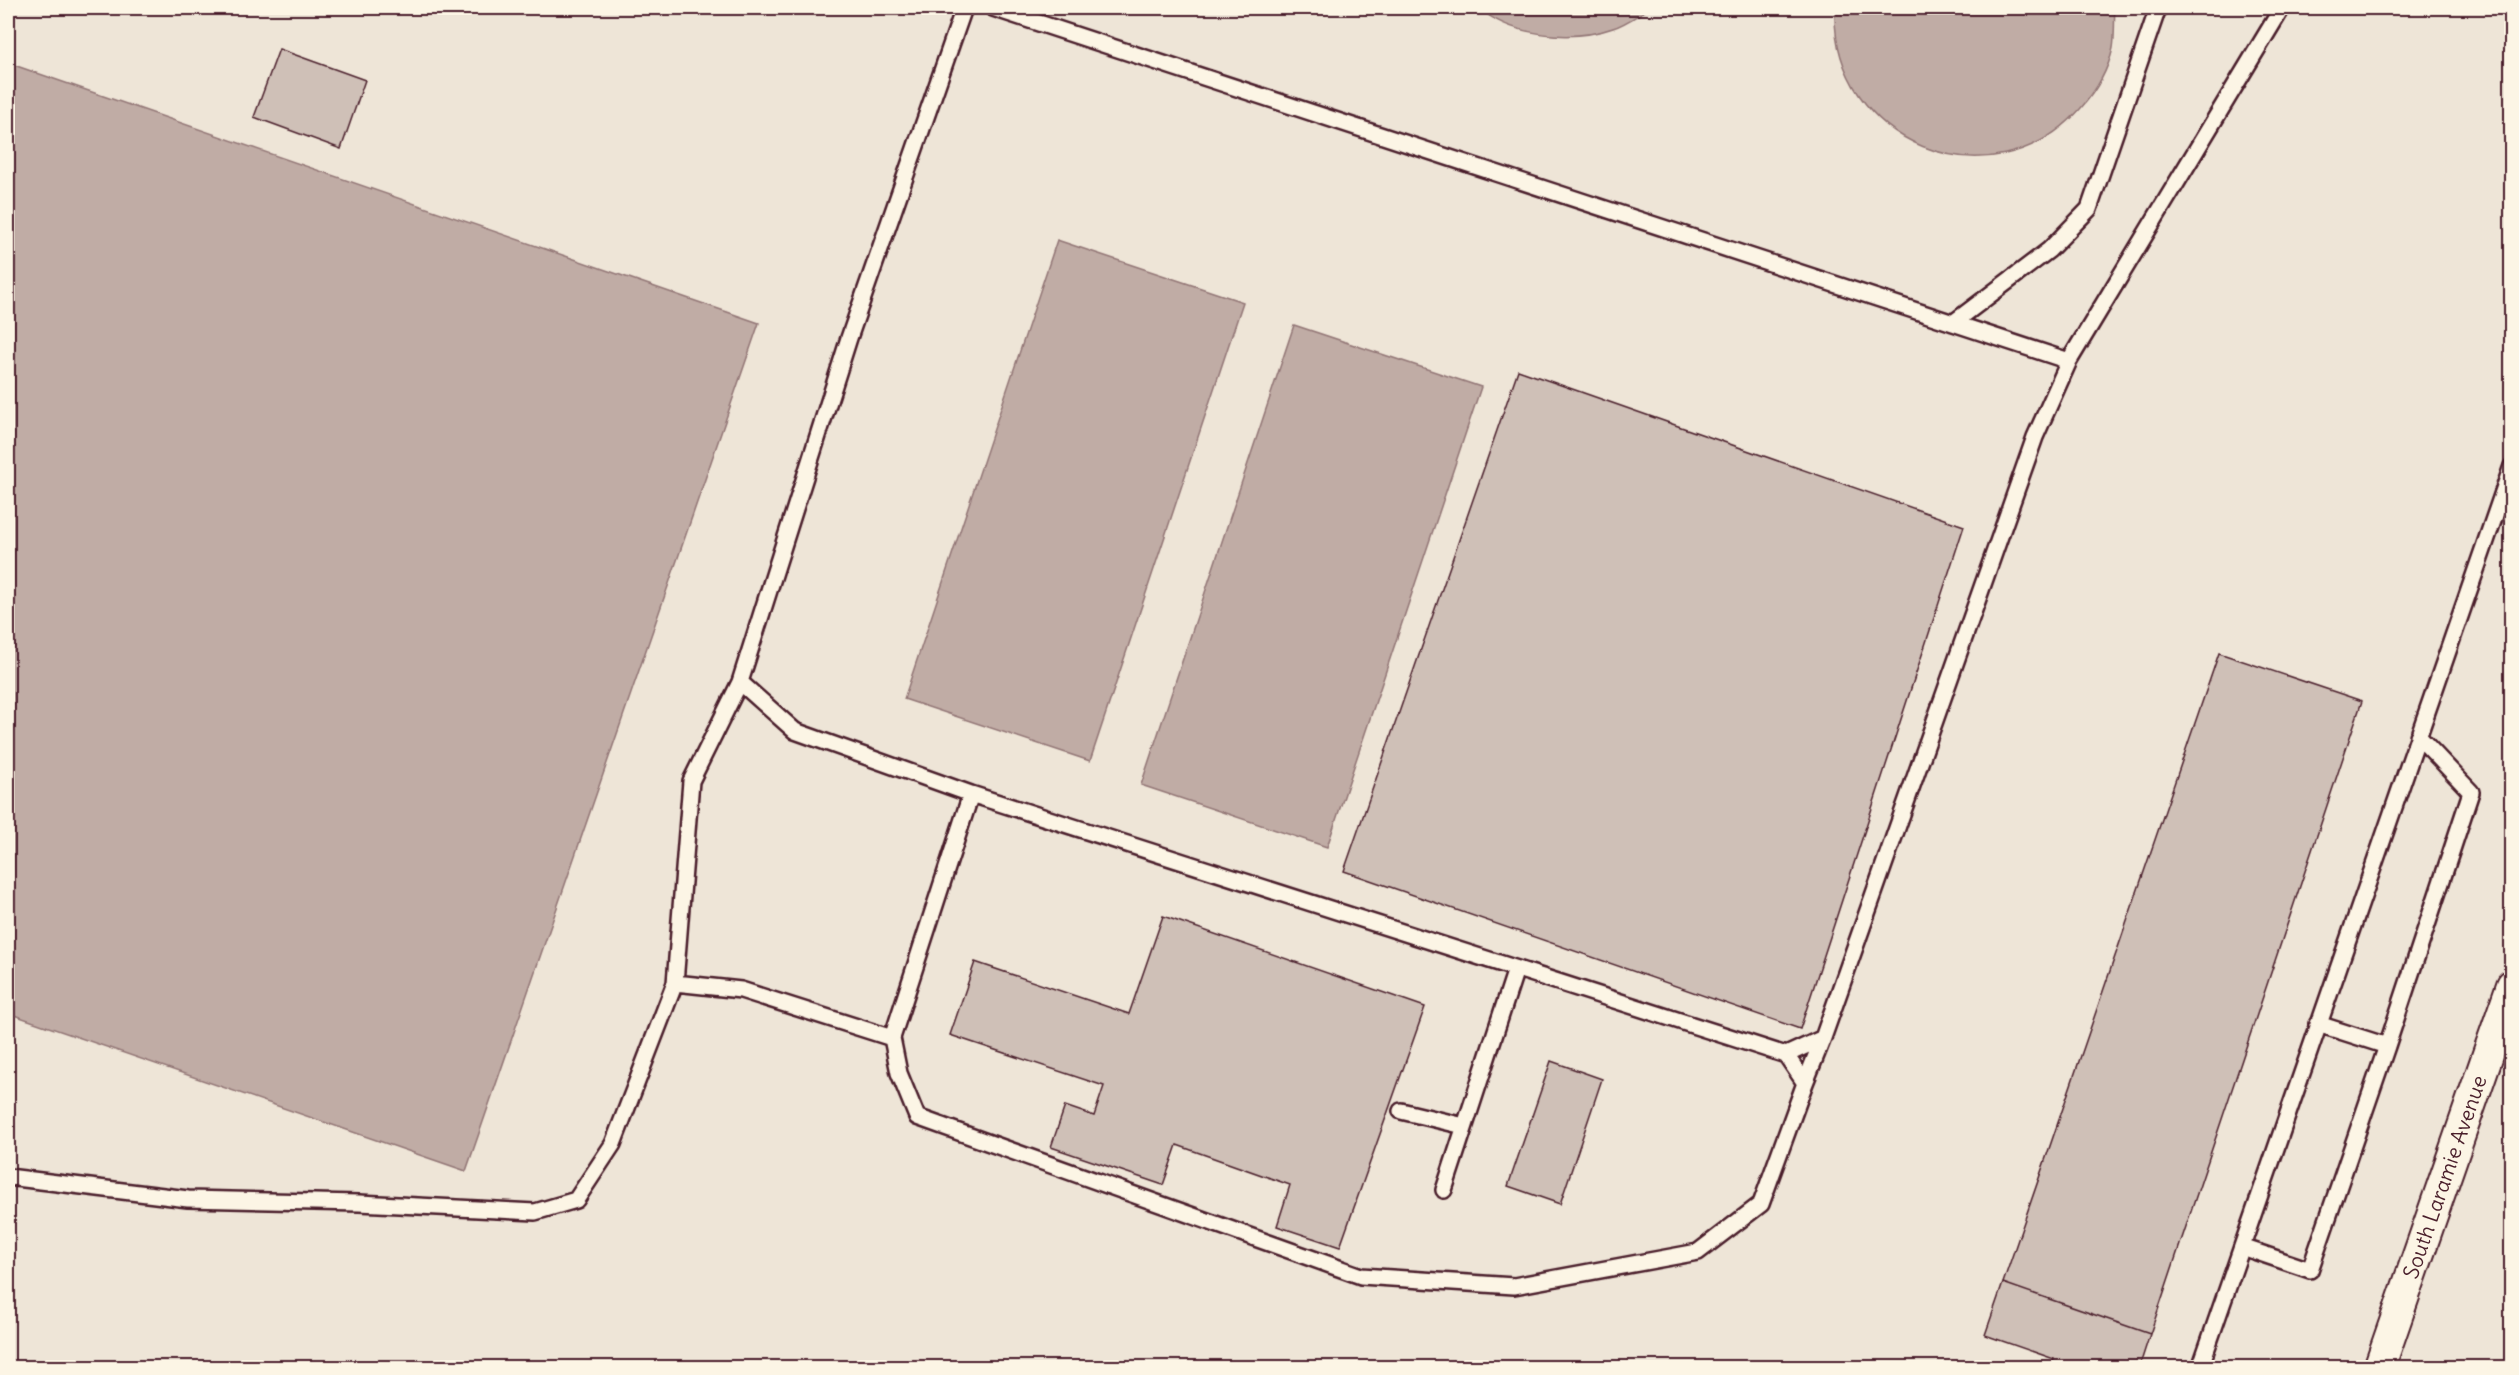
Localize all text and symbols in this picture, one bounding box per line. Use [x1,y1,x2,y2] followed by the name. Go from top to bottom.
[2397,1072,2493,1282] street label: South Laramie Avenue

